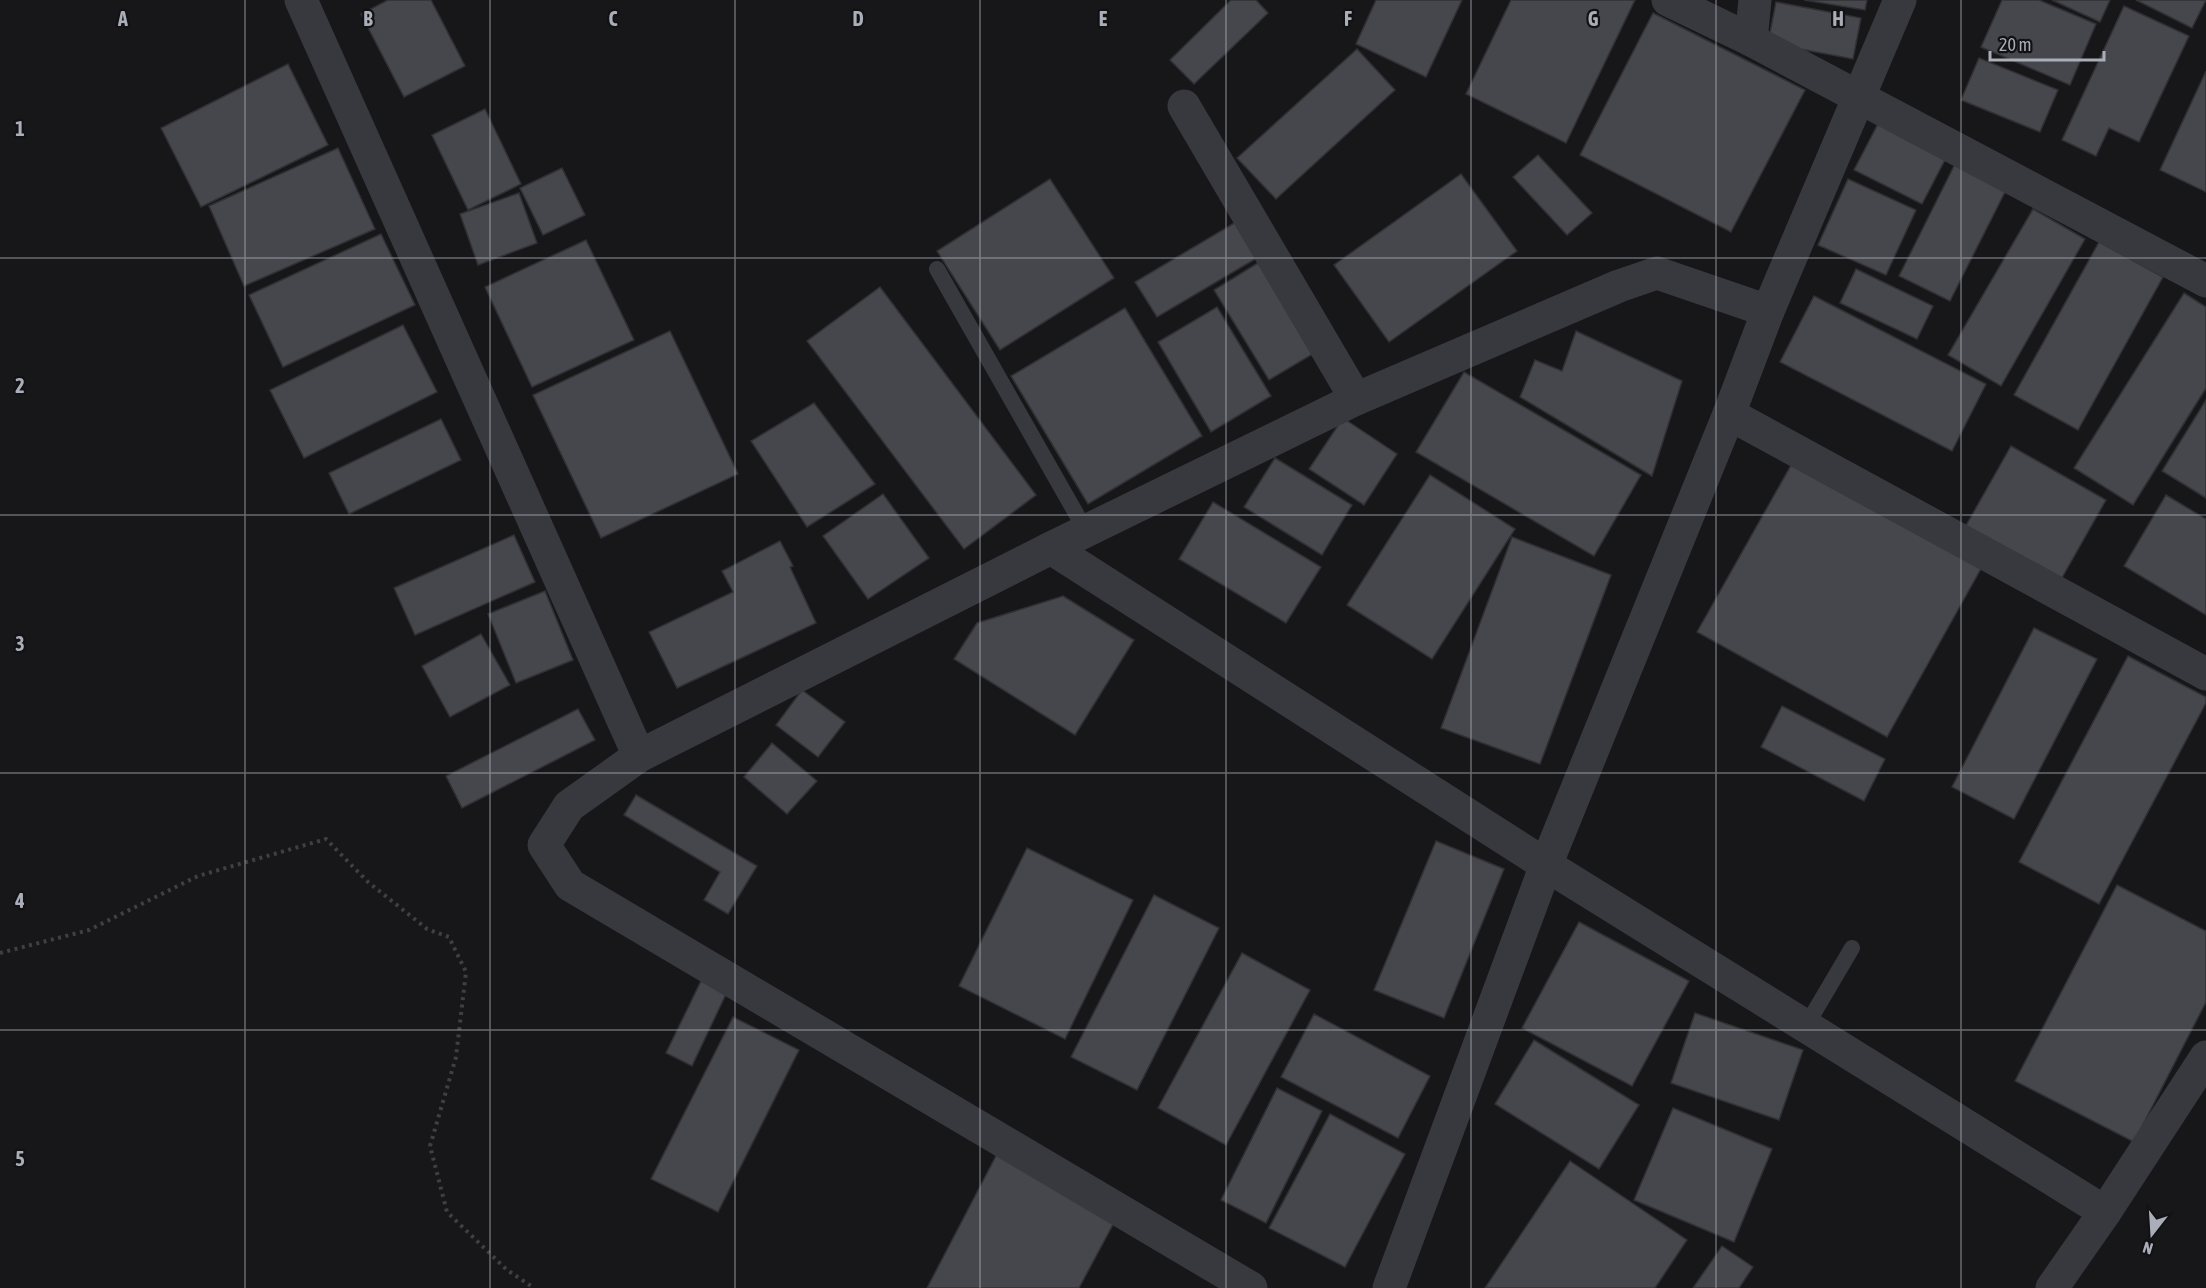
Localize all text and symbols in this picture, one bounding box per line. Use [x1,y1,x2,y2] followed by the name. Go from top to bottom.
[117,7,128,30] text: A
[363,7,373,30] text: B
[609,7,618,30] text: C
[852,7,864,30] text: D
[1099,7,1108,30] text: E
[1344,7,1352,30] text: F
[1588,7,1599,30] text: G
[1832,7,1844,30] text: H
[1990,24,2104,62] scale bar
[1999,34,2031,55] text: 20 m
[15,117,25,140] text: 1
[15,374,25,397] text: 2
[15,632,25,655] text: 3
[14,889,25,912] text: 4
[15,1147,25,1170] text: 5
[2122,1204,2182,1264] north arrow
[2140,1238,2155,1258] text: N

